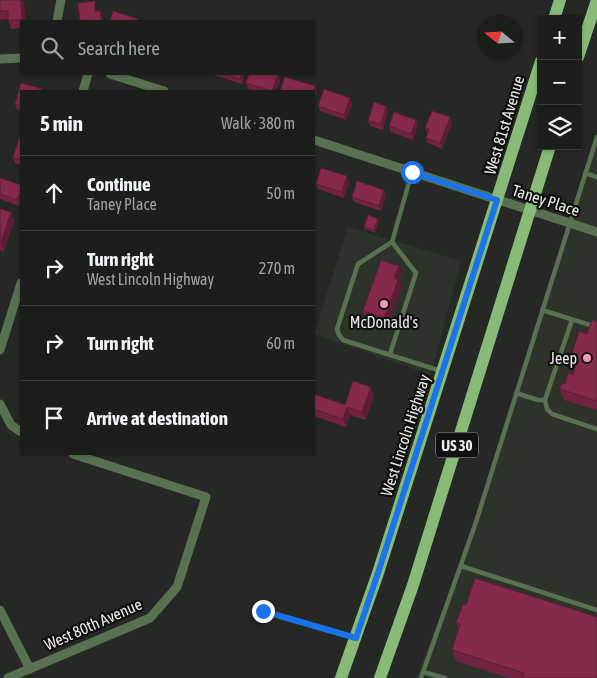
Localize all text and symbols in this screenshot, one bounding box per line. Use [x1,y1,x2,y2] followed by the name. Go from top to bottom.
[477,15,522,60] north arrow
[537,15,582,150] map controls
[537,15,582,60] button: +
[20,20,315,75] search box
[38,34,66,62] icon: search
[78,37,160,59] text: Search here
[537,60,582,105] button: −
[480,73,528,177] street label: West 81st Avenue
[537,105,582,150] button: layers
[40,111,83,135] text: 5 min
[221,114,295,132] text: Walk · 380 m
[401,161,424,184] route start
[87,173,151,195] text: Continue
[40,179,68,207] icon: ahead
[510,181,582,220] street label: Taney Place
[266,184,295,202] text: 50 m
[87,195,157,213] text: Taney Place
[87,248,154,270] text: Turn right
[40,254,68,282] icon: right
[259,259,295,277] text: 270 m
[87,270,214,288] text: West Lincoln Highway
[378,298,390,310] marker: McDonald's
[350,313,418,331] place label: McDonald's
[40,329,68,357] icon: right
[87,332,154,354] text: Turn right
[266,334,295,352] text: 60 m
[550,349,577,368] place label: Jeep
[581,352,593,364] marker: Jeep
[377,371,434,499] street label: West Lincoln Highway
[40,404,68,432] icon: arrive
[87,407,228,429] text: Arrive at destination
[436,432,478,458] road number: US 30
[41,594,145,654] street label: West 80th Avenue
[252,600,275,623] route end

